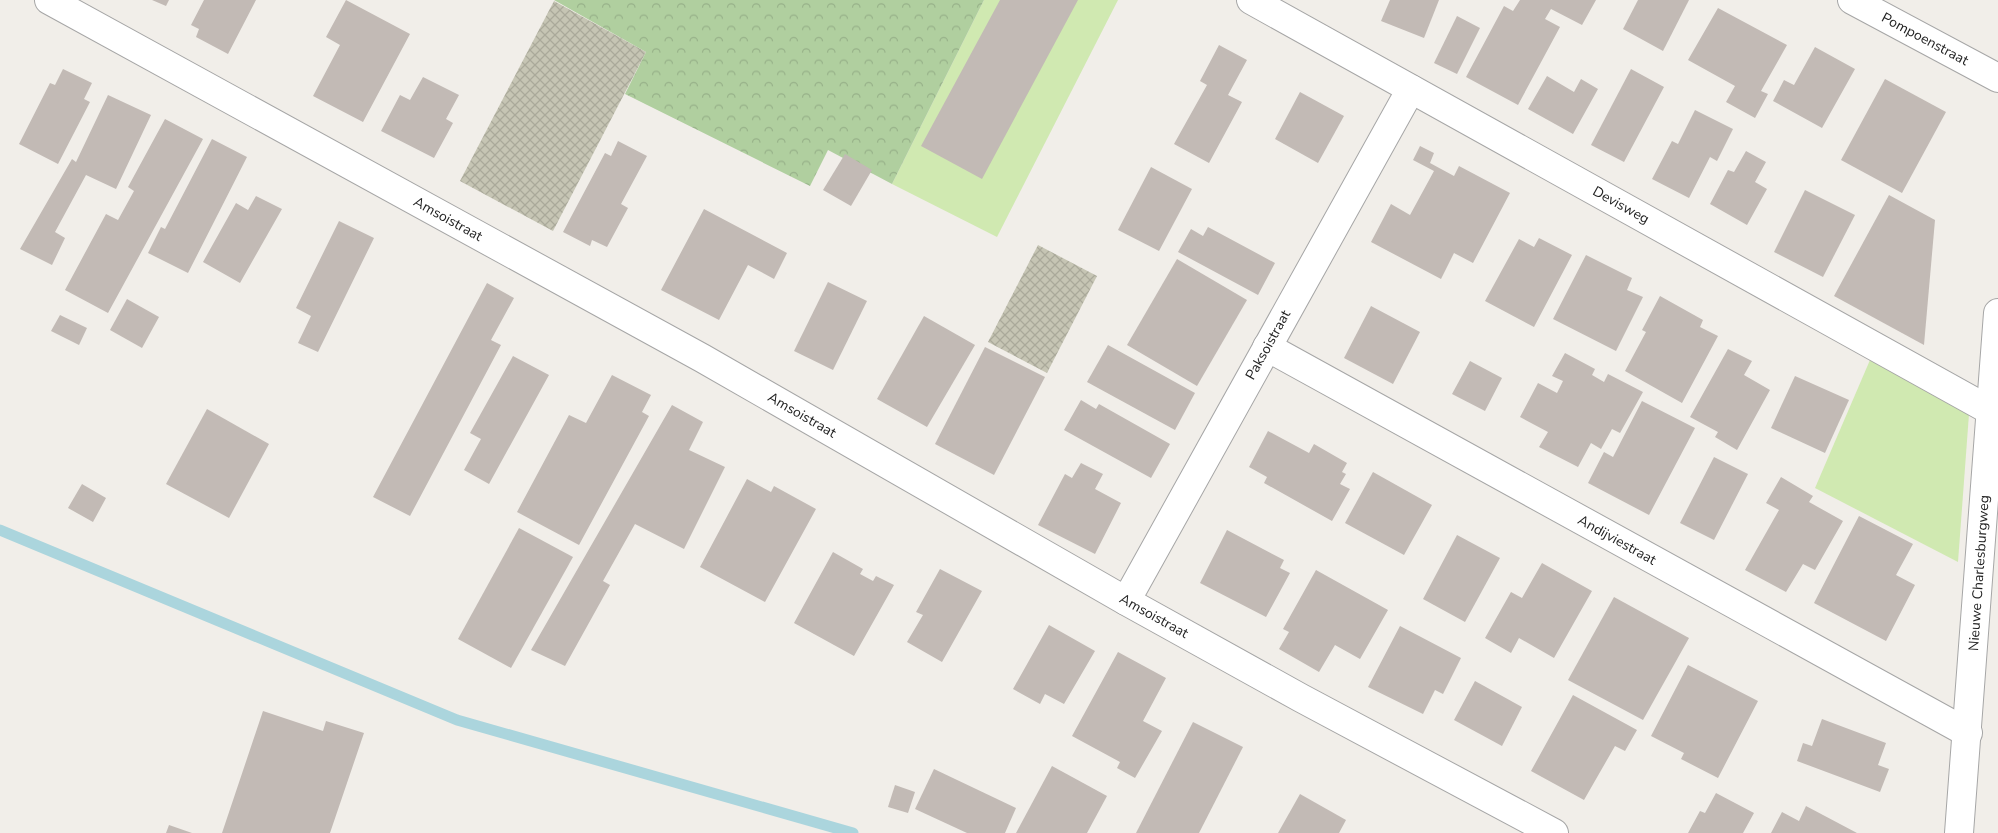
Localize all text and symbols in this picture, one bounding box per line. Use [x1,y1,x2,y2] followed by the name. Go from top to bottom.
[1878,8,1972,70] street label: Pompoenstraat
[1589,182,1653,228] street label: Devisweg
[410,192,486,246] street label: Amsoistraat
[1241,307,1295,383] street label: Paksoistraat
[764,388,840,442] street label: Amsoistraat
[1964,494,1994,652] street label: Nieuwe Charlesburgweg
[1574,511,1660,569] street label: Andijviestraat
[1116,589,1192,643] street label: Amsoistraat

